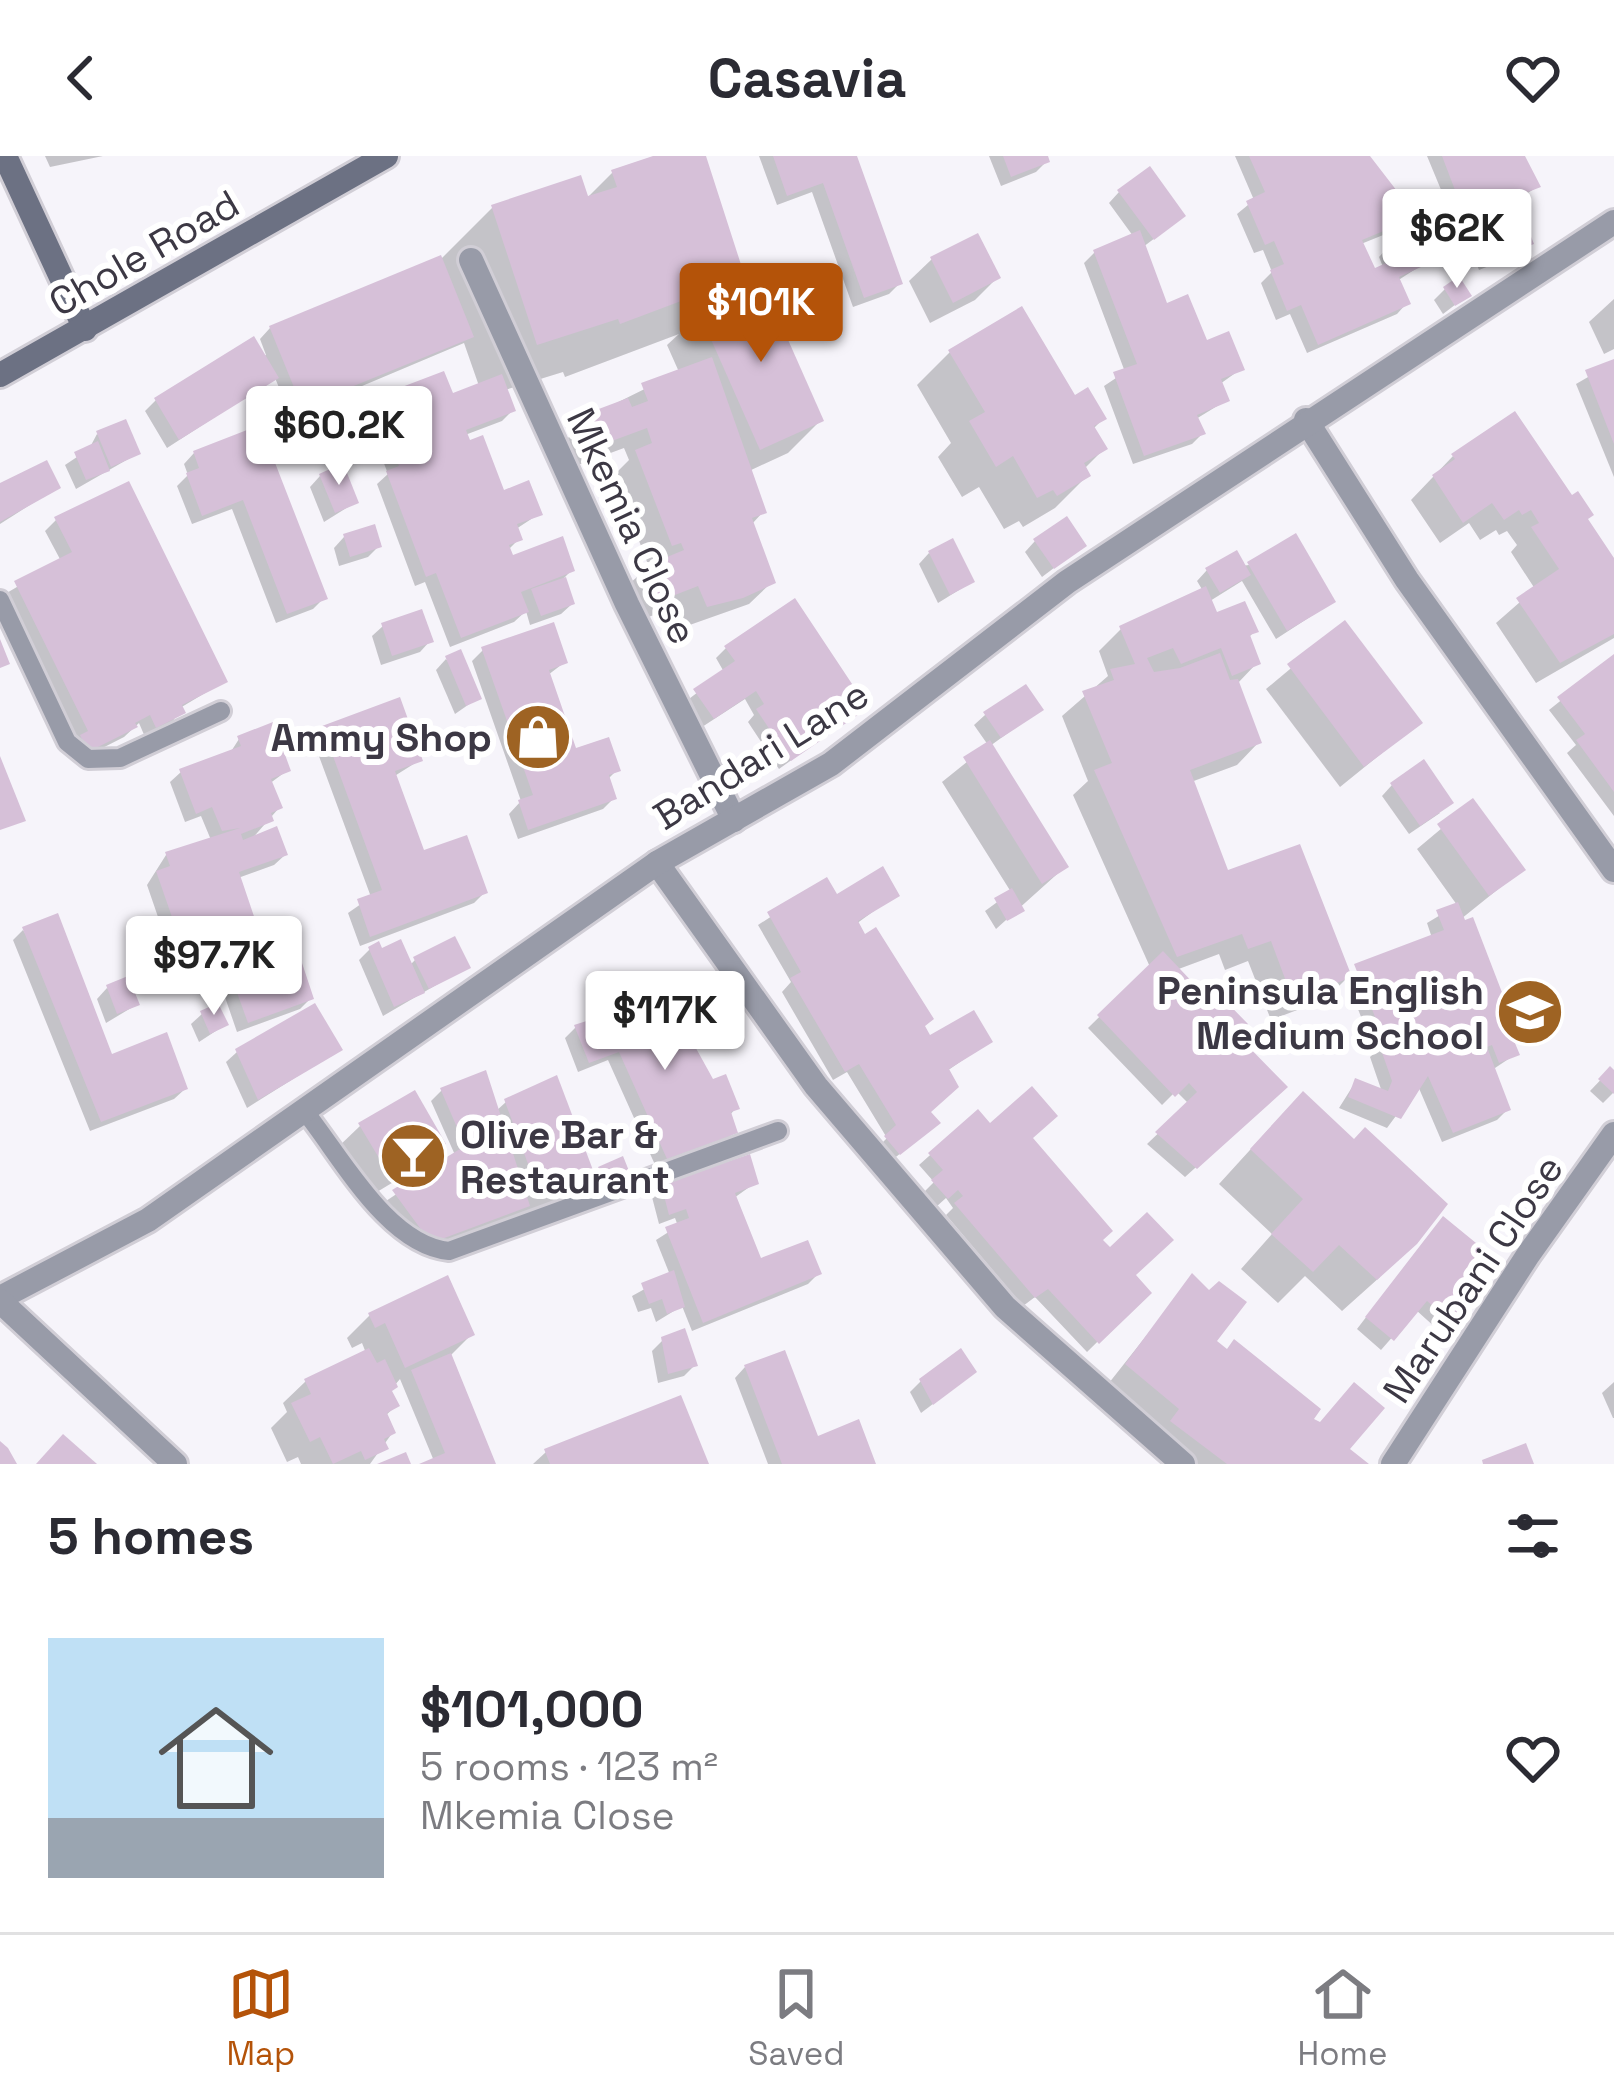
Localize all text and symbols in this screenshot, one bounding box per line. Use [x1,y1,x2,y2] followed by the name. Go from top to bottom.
[708,44,906,113] text: Casavia
[48,45,114,111] icon: back
[1500,45,1566,111] icon: heart
[40,179,248,327] street label: Chole Road
[1386,189,1528,291] pin: $62K
[1409,203,1505,252] text: $62K
[677,263,845,365] pin: $101K
[707,277,815,326] text: $101K
[241,386,437,488] pin: $60.2K
[273,400,405,449] text: $60.2K
[556,400,708,652] street label: Mkemia Close
[644,669,878,841] street label: Bandari Lane
[503,702,573,772] shop icon: Ammy Shop
[271,713,492,762] place label: Ammy Shop
[116,916,312,1018] pin: $97.7K
[153,930,275,979] text: $97.7K
[1157,966,1484,1060] place label: Peninsula English Medium School
[581,971,749,1073] pin: $117K
[1495,977,1565,1047] school or university icon: Peninsula English Medium School
[613,985,717,1034] text: $117K
[460,1110,670,1204] place label: Olive Bar & Restaurant
[378,1121,448,1191] bar icon: Olive Bar & Restaurant
[1372,1146,1574,1412] street label: Marubani Close
[1500,1503,1566,1569] icon: filters
[48,1504,254,1569] text: 5 homes
[420,1677,644,1742] text: $101,000
[144,1686,288,1830] icon: home
[1500,1725,1566,1791] icon: heart
[420,1742,718,1791] text: 5 rooms · 123 m²
[420,1791,675,1840] text: Mkemia Close
[227,1961,295,2075] tab: Map
[748,1961,845,2075] tab: Saved
[1298,1961,1387,2075] tab: Home

